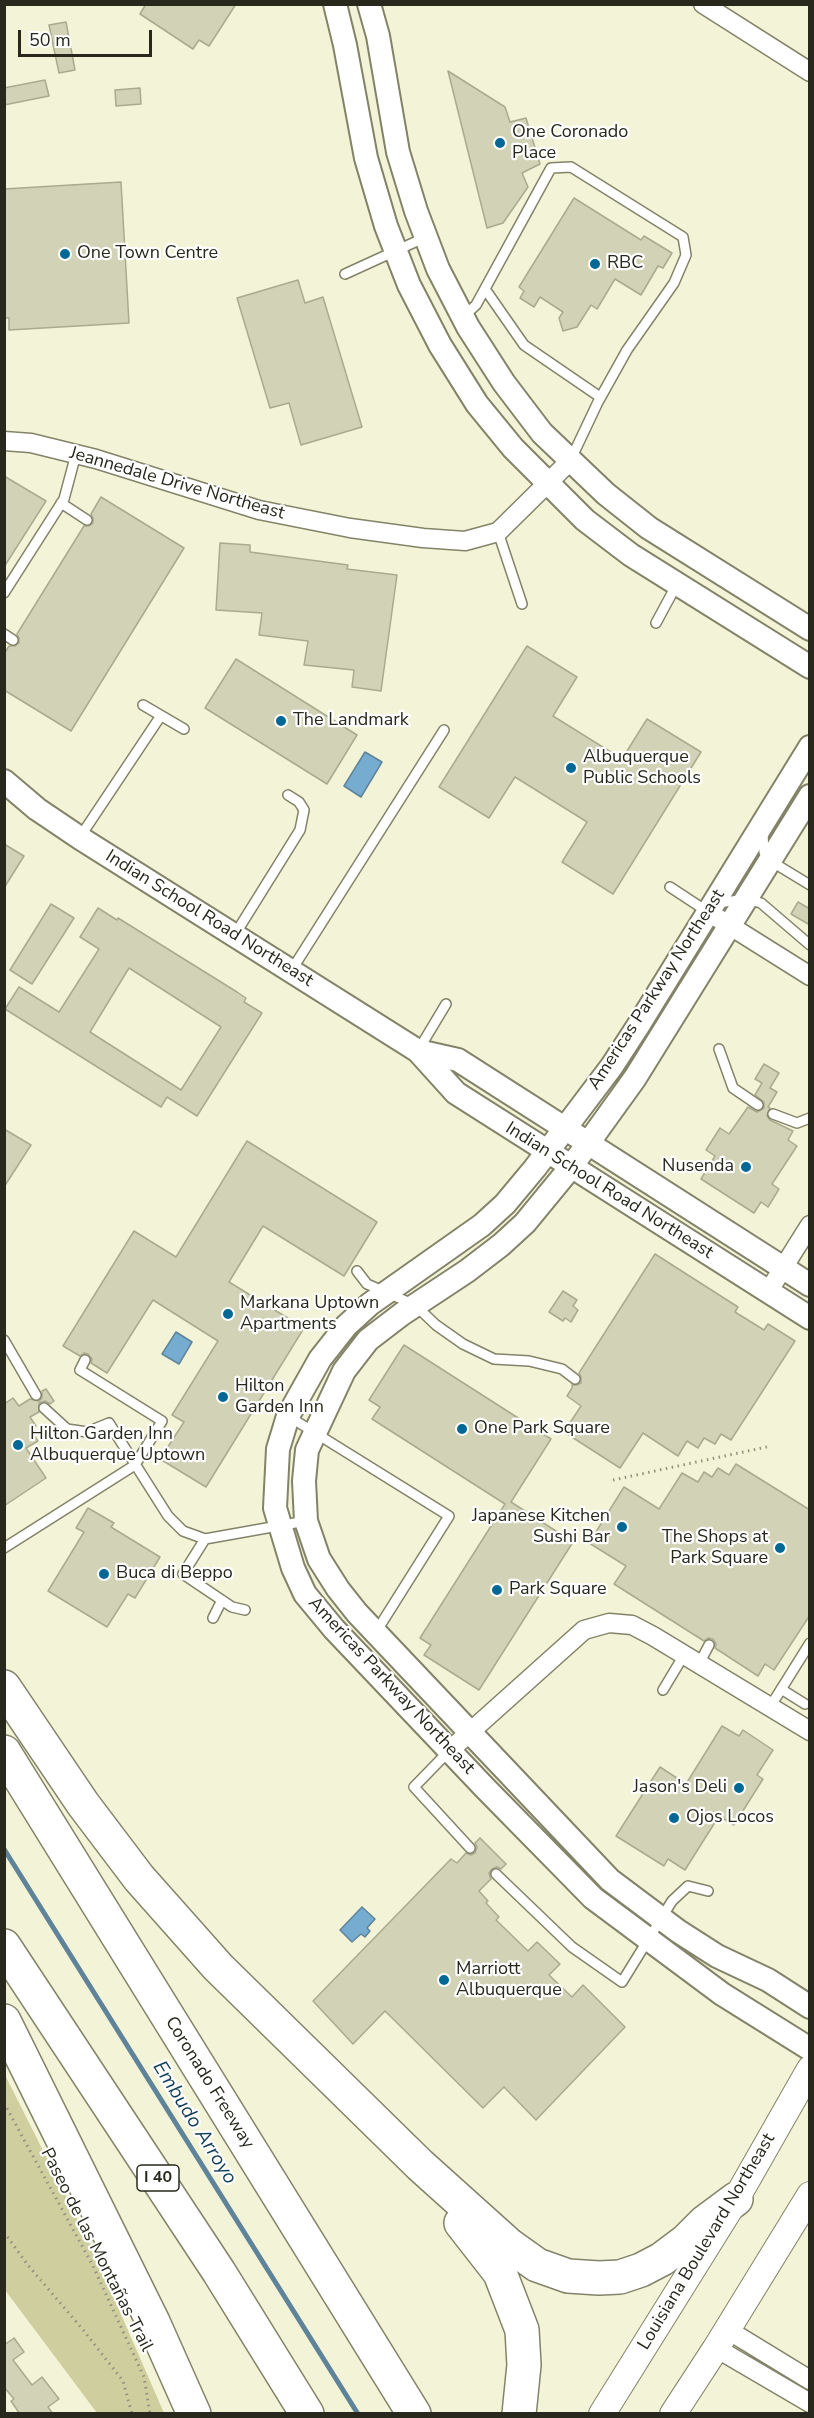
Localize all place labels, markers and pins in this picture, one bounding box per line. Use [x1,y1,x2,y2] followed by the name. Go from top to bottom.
[512,122,628,164] place label: One Coronado Place
[493,136,507,150] marker: One Coronado Place
[77,243,218,265] place label: One Town Centre
[58,247,72,261] marker: One Town Centre
[607,253,643,275] place label: RBC
[588,257,602,271] marker: RBC
[293,710,409,732] place label: The Landmark
[274,714,288,728] marker: The Landmark
[583,747,701,789] place label: Albuquerque Public Schools
[564,761,578,775] marker: Albuquerque Public Schools
[662,1156,734,1178] place label: Nusenda
[739,1160,753,1174] marker: Nusenda
[240,1293,379,1336] place label: Markana Uptown Apartments
[221,1307,235,1321] marker: Markana Uptown Apartments
[235,1376,324,1418] place label: Hilton Garden Inn
[216,1390,230,1404] marker: Hilton Garden Inn
[474,1418,610,1440] place label: One Park Square
[455,1422,469,1436] marker: One Park Square
[30,1424,205,1466] place label: Hilton Garden Inn Albuquerque Uptown
[11,1438,25,1452] marker: Hilton Garden Inn Albuquerque Uptown
[472,1506,610,1549] place label: Japanese Kitchen Sushi Bar
[615,1520,629,1534] marker: Japanese Kitchen Sushi Bar
[662,1527,768,1570] place label: The Shops at Park Square
[773,1541,787,1555] marker: The Shops at Park Square
[116,1563,233,1585] place label: Buca di Beppo
[97,1567,111,1581] marker: Buca di Beppo
[509,1579,607,1601] place label: Park Square
[490,1583,504,1597] marker: Park Square
[633,1777,727,1799] place label: Jason's Deli
[732,1781,746,1795] marker: Jason's Deli
[686,1807,774,1829] place label: Ojos Locos
[667,1811,681,1825] marker: Ojos Locos
[456,1959,562,2002] place label: Marriott Albuquerque
[437,1973,451,1987] marker: Marriott Albuquerque

